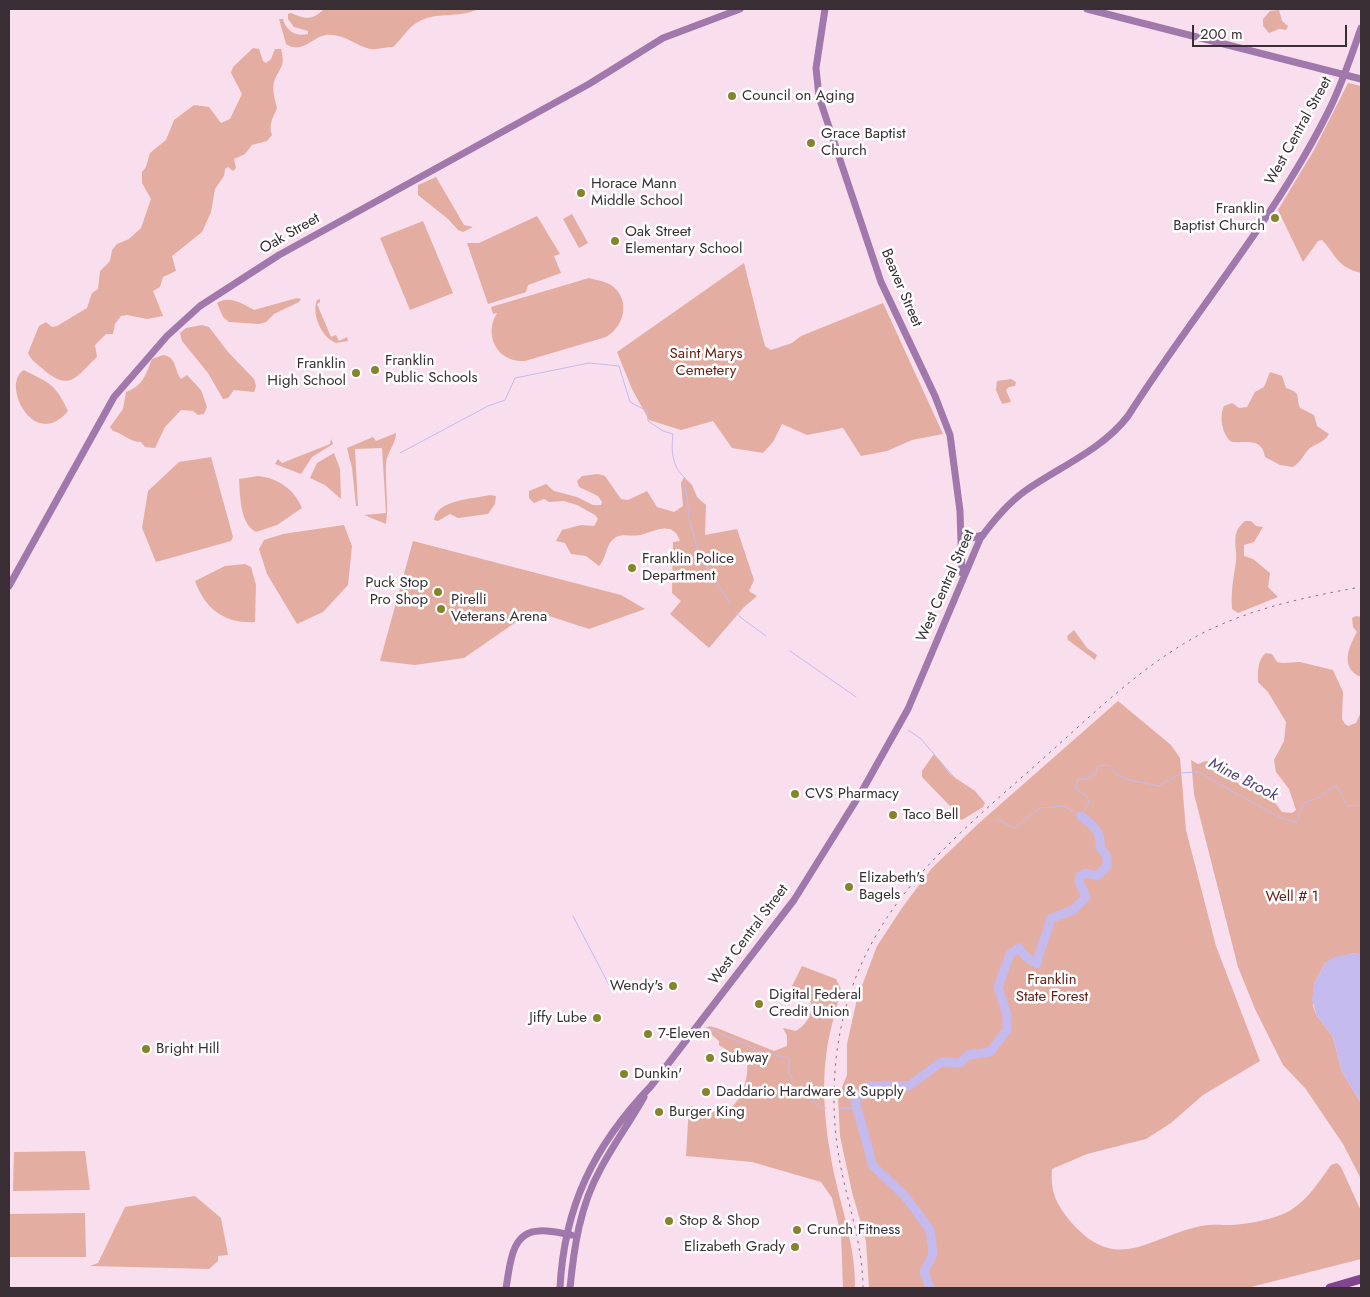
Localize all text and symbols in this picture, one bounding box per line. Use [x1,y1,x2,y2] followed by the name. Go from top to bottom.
[1195,15,1350,47] scale bar
[1200,23,1243,45] text: 200 m
[1262,74,1336,188] street label: West Central Street
[742,87,855,105] place label: Council on Aging
[726,90,738,102] marker: Council on Aging
[821,125,906,160] place label: Grace Baptist Church
[805,137,817,149] marker: Grace Baptist Church
[591,175,683,210] place label: Horace Mann Middle School
[575,187,587,199] marker: Horace Mann Middle School
[1173,200,1265,235] place label: Franklin Baptist Church
[257,210,323,258] street label: Oak Street
[1269,212,1281,224] marker: Franklin Baptist Church
[625,223,742,258] place label: Oak Street Elementary School
[609,235,621,247] marker: Oak Street Elementary School
[877,246,925,330] street label: Beaver Street
[670,345,742,380] park label: Saint Marys Cemetery
[385,352,478,387] place label: Franklin Public Schools
[267,355,346,390] place label: Franklin High School
[369,364,381,376] marker: Franklin Public Schools
[350,367,362,379] marker: Franklin High School
[913,527,979,645] street label: West Central Street
[642,550,734,585] place label: Franklin Police Department
[626,562,638,574] marker: Franklin Police Department
[365,574,428,609] place label: Puck Stop Pro Shop
[432,586,444,598] marker: Puck Stop Pro Shop
[451,591,547,626] place label: Pirelli Veterans Arena
[435,603,447,615] marker: Pirelli Veterans Arena
[1205,754,1281,806] water label: Mine Brook
[805,785,899,803] place label: CVS Pharmacy
[789,788,801,800] marker: CVS Pharmacy
[903,806,959,824] place label: Taco Bell
[887,809,899,821] marker: Taco Bell
[859,869,925,904] place label: Elizabeth's Bagels
[705,881,793,989] street label: West Central Street
[843,881,855,893] marker: Elizabeth's Bagels
[1265,888,1319,906] park label: Well # 1
[1016,971,1088,1006] park label: Franklin State Forest
[610,977,663,995] place label: Wendy's
[667,980,679,992] marker: Wendy's
[769,986,861,1021] place label: Digital Federal Credit Union
[753,998,765,1010] marker: Digital Federal Credit Union
[529,1009,587,1027] place label: Jiffy Lube
[591,1012,603,1024] marker: Jiffy Lube
[658,1025,710,1043] place label: 7-Eleven
[642,1028,654,1040] marker: 7-Eleven
[156,1040,219,1058] place label: Bright Hill
[140,1043,152,1055] marker: Bright Hill
[720,1049,768,1067] place label: Subway
[704,1052,716,1064] marker: Subway
[634,1065,682,1083] place label: Dunkin'
[618,1068,630,1080] marker: Dunkin'
[716,1083,904,1101] place label: Daddario Hardware & Supply
[700,1086,712,1098] marker: Daddario Hardware & Supply
[669,1103,745,1121] place label: Burger King
[653,1106,665,1118] marker: Burger King
[679,1212,760,1230] place label: Stop & Shop
[663,1215,675,1227] marker: Stop & Shop
[807,1221,900,1239] place label: Crunch Fitness
[791,1224,803,1236] marker: Crunch Fitness
[684,1238,785,1256] place label: Elizabeth Grady
[789,1241,801,1253] marker: Elizabeth Grady

